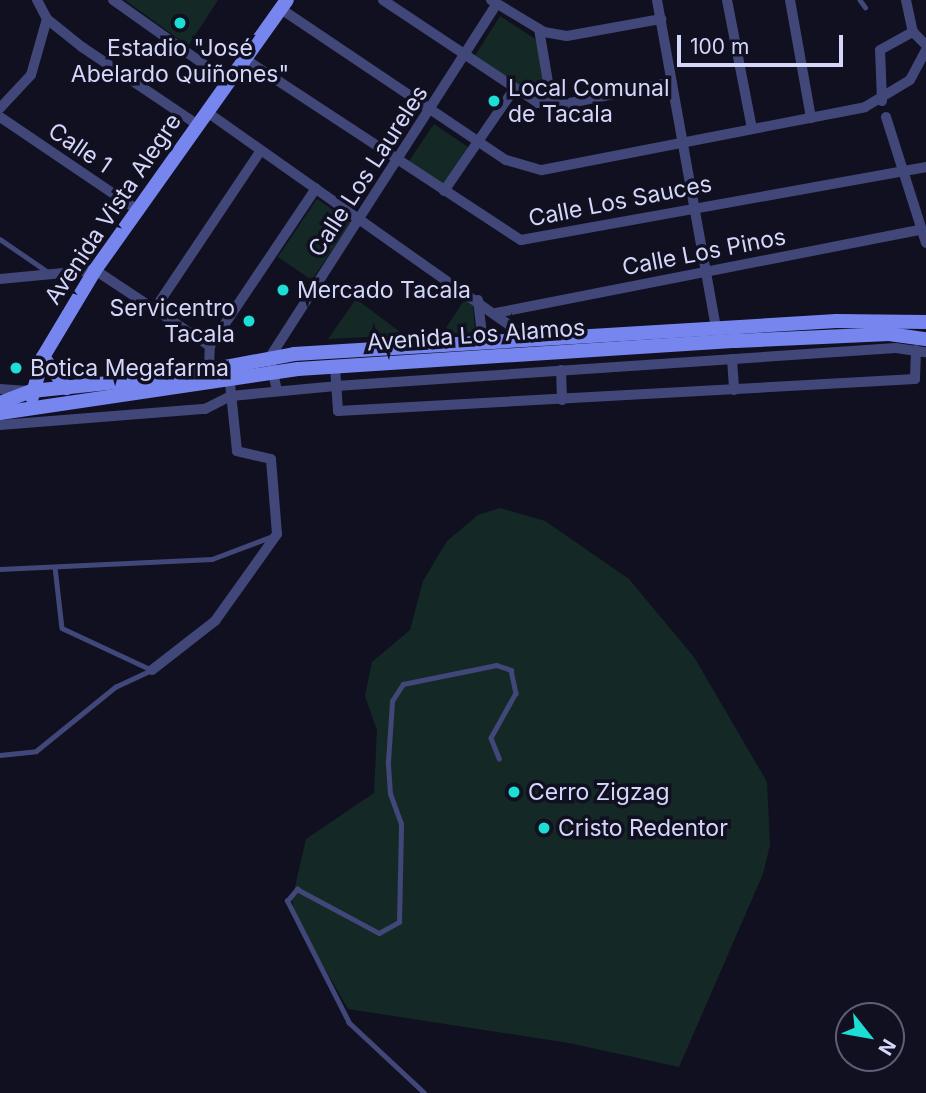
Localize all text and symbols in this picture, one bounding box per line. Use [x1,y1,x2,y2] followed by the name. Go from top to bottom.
[172,15,188,31] marker: Estadio "José Abelardo Quiñones"
[681,21,847,65] scale bar
[71,34,289,88] place label: Estadio "José Abelardo Quiñones"
[690,34,749,59] text: 100 m
[508,74,670,128] place label: Local Comunal de Tacala
[302,80,434,262] street label: Calle Los Laureles
[486,93,502,109] marker: Local Comunal de Tacala
[39,108,187,310] street label: Avenida Vista Alegre
[43,117,117,179] street label: Calle 1
[526,170,714,232] street label: Calle Los Sauces
[620,223,788,281] street label: Calle Los Pinos
[297,276,471,304] place label: Mercado Tacala
[275,282,291,298] marker: Mercado Tacala
[110,294,235,348] place label: Servicentro Tacala
[241,313,257,329] marker: Servicentro Tacala
[366,314,586,356] street label: Avenida Los Alamos
[30,354,229,382] place label: Botica Megafarma
[8,360,24,376] marker: Botica Megafarma
[528,778,670,806] place label: Cerro Zigzag
[506,784,522,800] marker: Cerro Zigzag
[558,814,728,842] place label: Cristo Redentor
[536,820,552,836] marker: Cristo Redentor
[835,1002,905,1072] north arrow
[873,1035,900,1059] text: N

